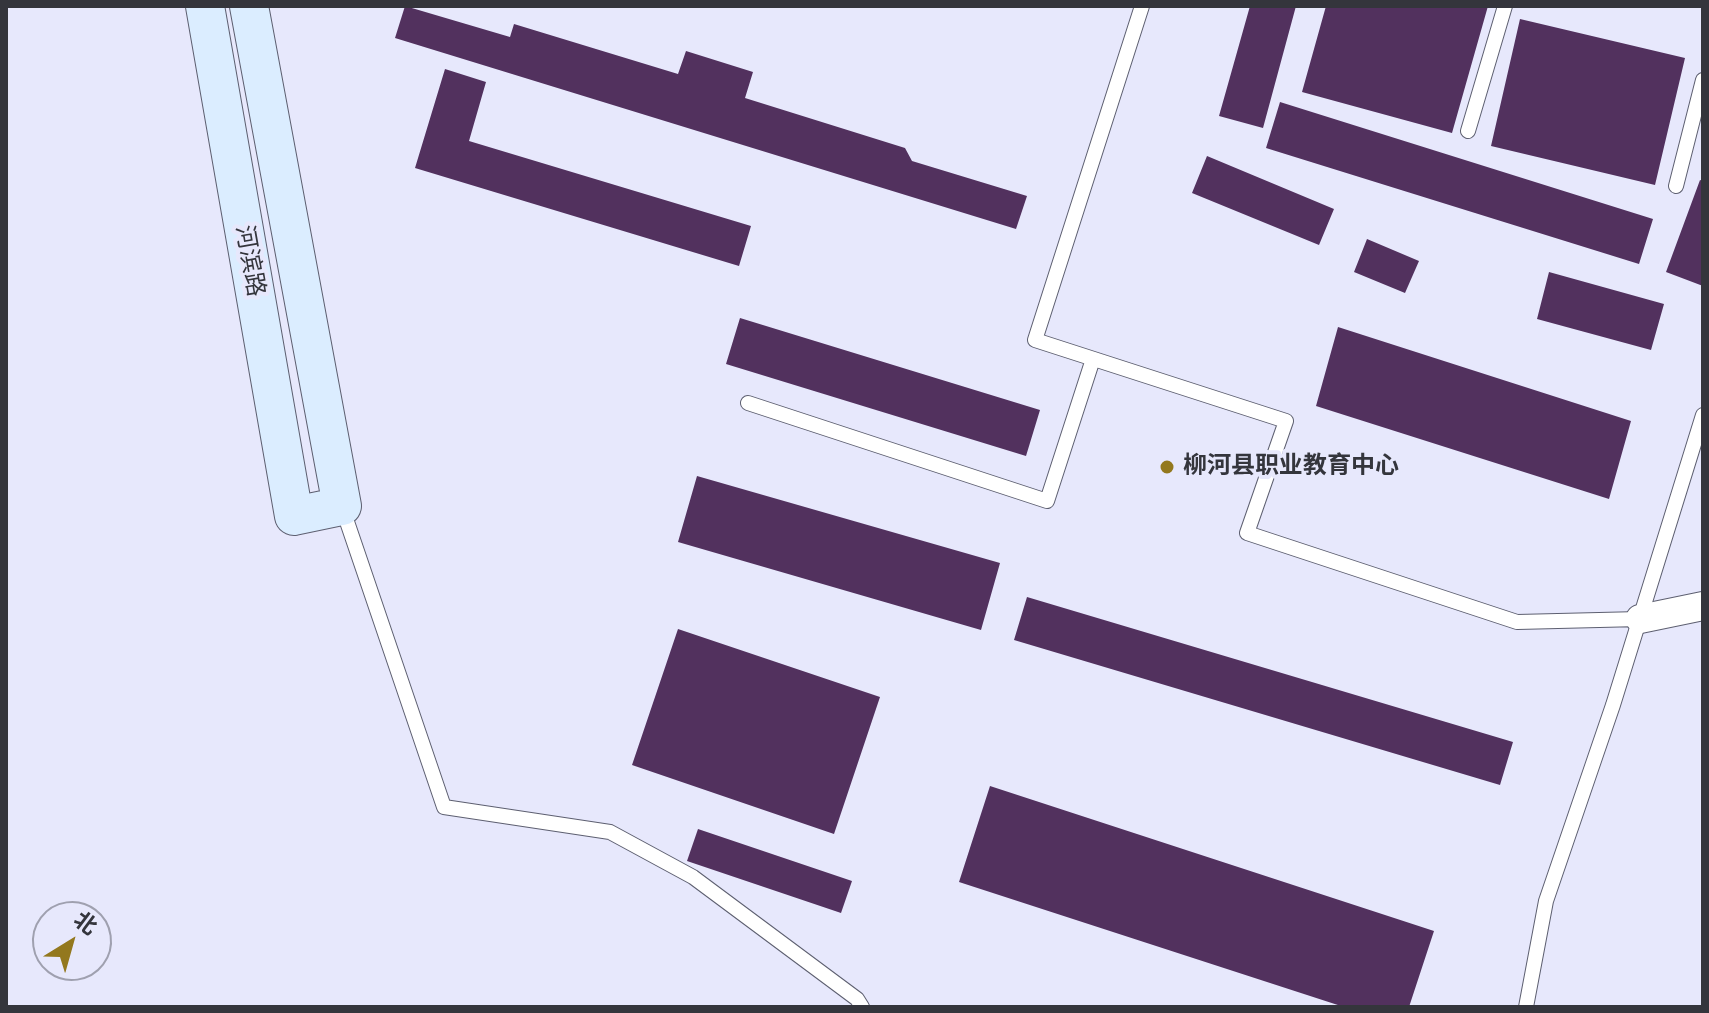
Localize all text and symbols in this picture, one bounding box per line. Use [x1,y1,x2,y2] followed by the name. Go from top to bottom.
[229,223,269,299] street label: 河滨路
[1183,453,1399,481] place label: 柳河县职业教育中心
[1158,458,1176,476] marker: 柳河县职业教育中心
[32,901,112,981] north arrow
[69,906,102,940] text: 北

